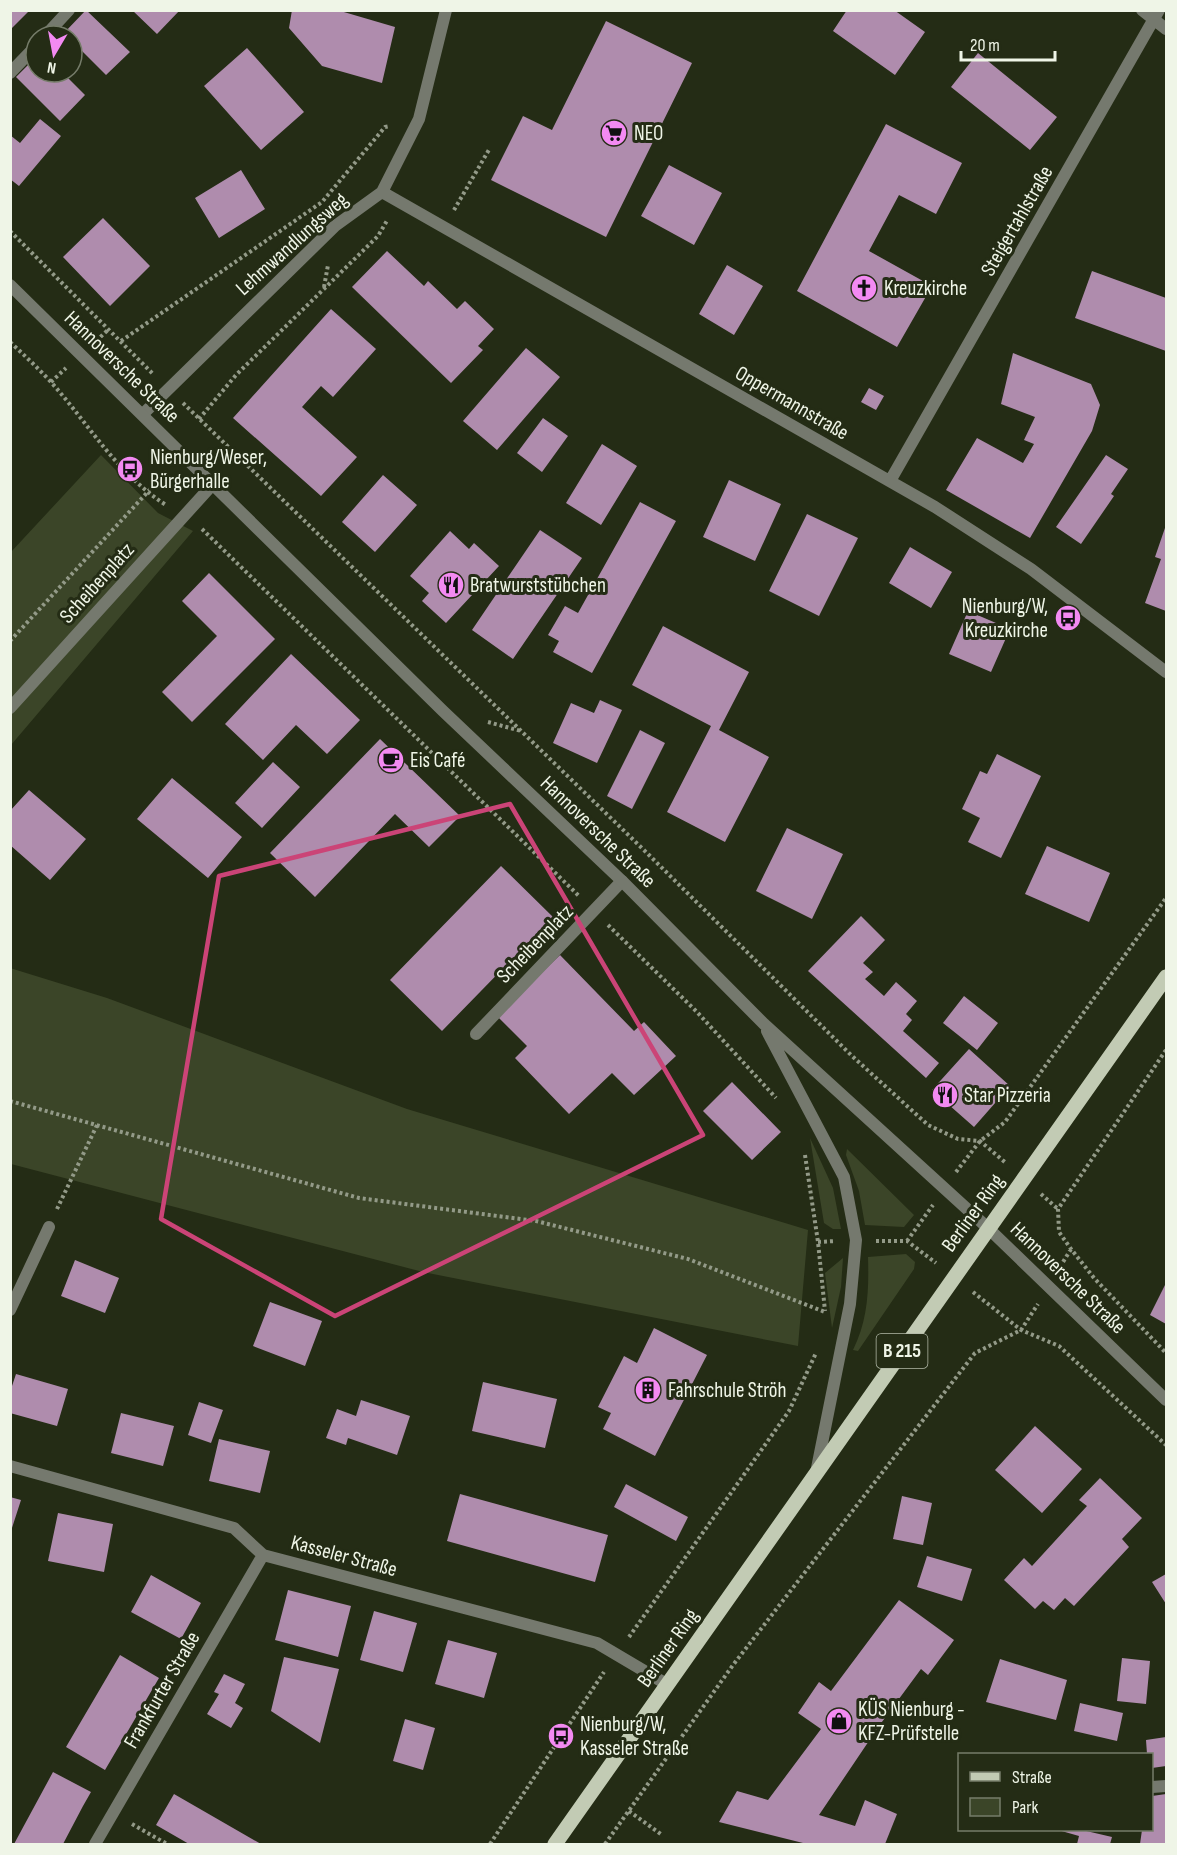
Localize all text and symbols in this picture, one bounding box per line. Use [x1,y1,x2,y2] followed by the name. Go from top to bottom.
[24,24,84,84] north arrow
[961,24,1056,62] scale bar
[970,35,1000,56] text: 20 m
[46,57,58,77] text: N
[599,118,629,148] supermarket icon: NEO
[634,121,663,146] place label: NEO
[975,162,1059,280] street label: Steigertahlstraße
[231,187,353,301] street label: Lehmwandlungsweg
[849,273,879,303] church icon: Kreuzkirche
[884,276,967,301] place label: Kreuzkirche
[59,306,185,428] street label: Hannoversche Straße
[731,360,853,446] street label: Oppermannstraße
[150,445,267,494] place label: Nienburg/Weser, Bürgerhalle
[115,454,145,484] bus stop icon: Nienburg/Weser, Bürgerhalle
[54,537,140,628] street label: Scheibenplatz
[436,570,466,600] restaurant icon: Bratwurststübchen
[470,573,606,598] place label: Bratwurststübchen
[962,594,1048,643] place label: Nienburg/W, Kreuzkirche
[1053,603,1083,633] bus stop icon: Nienburg/W, Kreuzkirche
[376,745,406,775] cafe icon: Eis Café
[410,748,465,773] place label: Eis Café
[535,771,661,893] street label: Hannoversche Straße
[491,899,579,989] street label: Scheibenplatz
[930,1080,960,1110] restaurant icon: Star Pizzeria
[964,1083,1051,1108] place label: Star Pizzeria
[936,1169,1010,1257] street label: Berliner Ring
[1005,1217,1131,1339] street label: Hannoversche Straße
[876,1334,928,1368] road number: B 215
[633,1375,663,1405] building icon: Fahrschule Ströh
[668,1378,787,1403] place label: Fahrschule Ströh
[288,1530,400,1582] street label: Kasseler Straße
[632,1604,704,1692] street label: Berliner Ring
[119,1627,205,1753] street label: Frankfurter Straße
[858,1697,965,1746] place label: KÜS Nienburg - KFZ-Prüfstelle
[824,1706,854,1736] shop icon: KÜS Nienburg - KFZ-Prüfstelle
[580,1712,689,1761] place label: Nienburg/W, Kasseler Straße
[546,1721,576,1751] bus stop icon: Nienburg/W, Kasseler Straße
[958,1753,1153,1831] legend
[1012,1767,1052,1788] text: Straße
[1012,1797,1038,1818] text: Park

